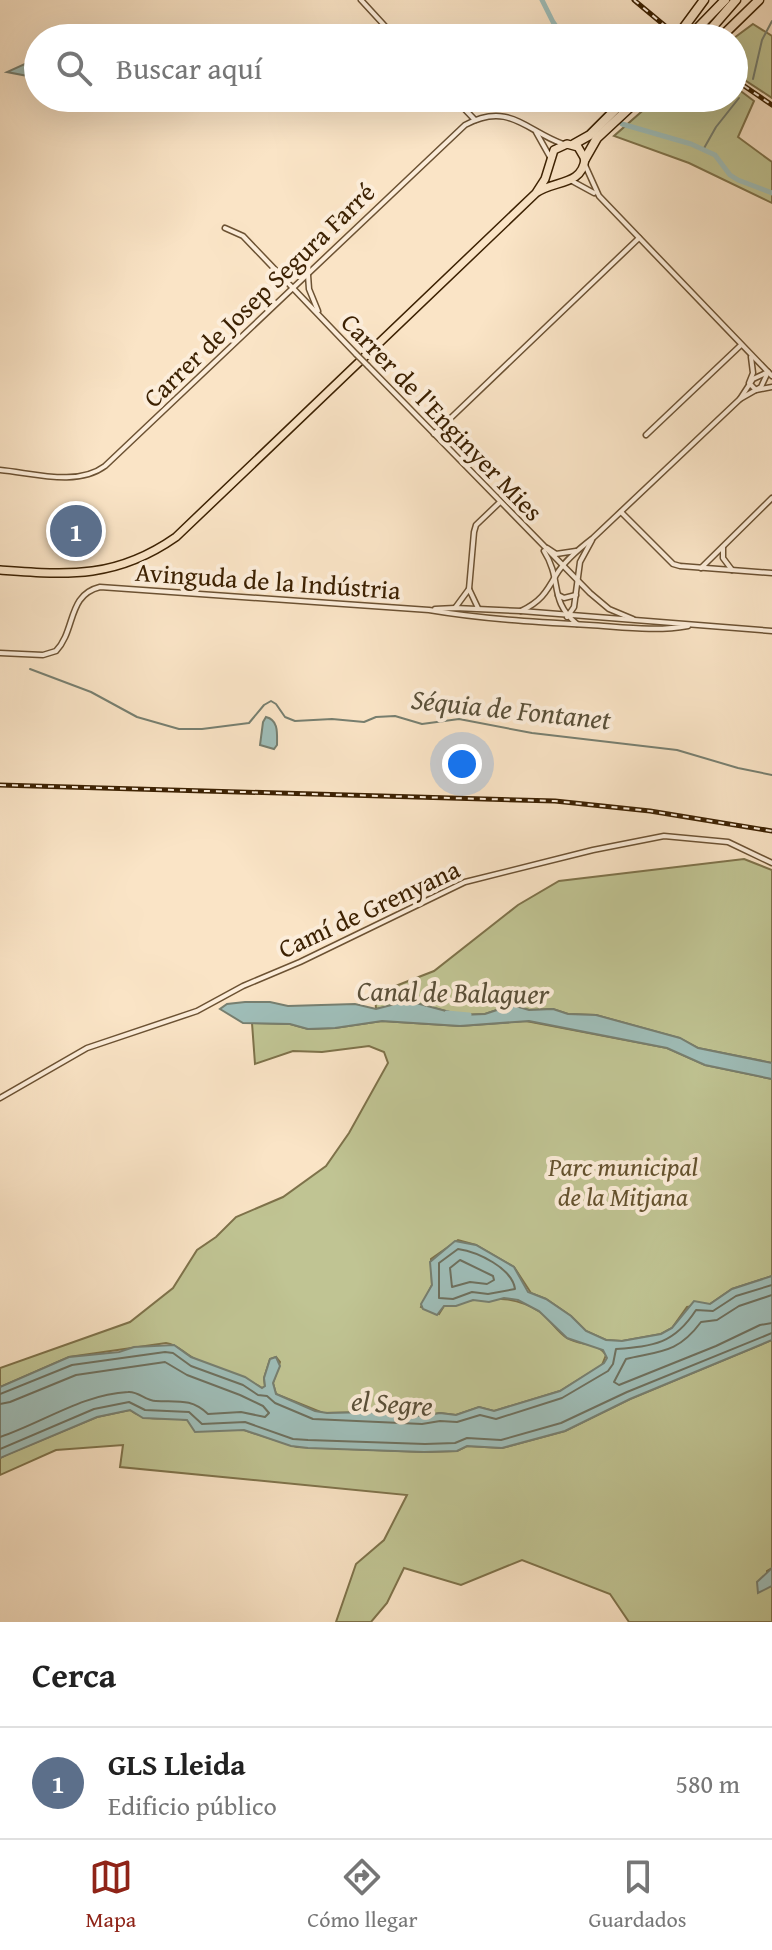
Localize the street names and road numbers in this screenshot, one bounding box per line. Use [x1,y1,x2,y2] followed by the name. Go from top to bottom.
[134,173,384,416] street label: Carrer de Josep Segura Farré
[332,304,552,530] street label: Carrer de l'Enginyer Mies
[134,552,403,609] street label: Avinguda de la Indústria
[271,849,467,968] street label: Camí de Grenyana

